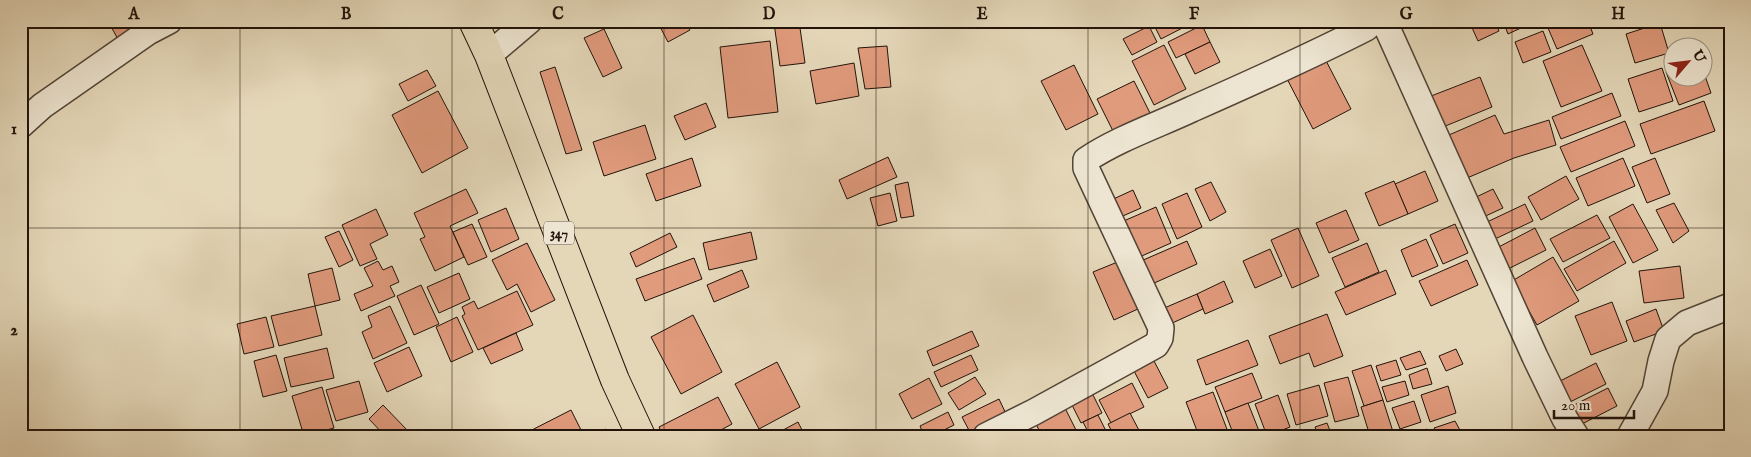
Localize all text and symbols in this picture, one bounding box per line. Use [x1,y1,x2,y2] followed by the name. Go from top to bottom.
[128,5,141,25] text: A
[341,5,352,25] text: B
[552,5,564,25] text: C
[763,5,776,25] text: D
[976,5,988,25] text: E
[1189,5,1200,25] text: F
[1400,5,1413,25] text: G
[1611,5,1625,25] text: H
[1664,38,1714,88] north arrow
[1687,46,1710,67] text: U
[11,120,17,140] text: 1
[544,222,574,244] road number: 347
[10,321,18,341] text: 2
[1554,387,1634,419] scale bar
[1561,396,1591,415] text: 20 m

